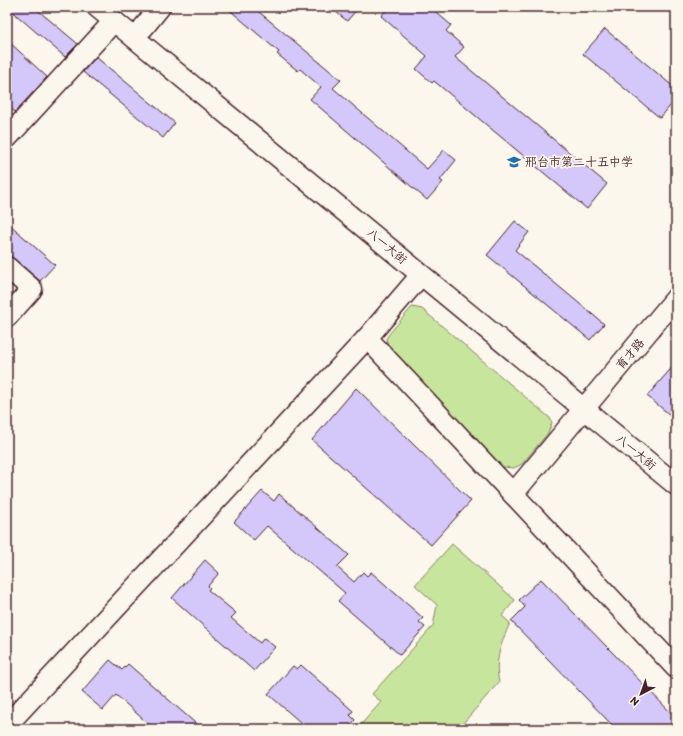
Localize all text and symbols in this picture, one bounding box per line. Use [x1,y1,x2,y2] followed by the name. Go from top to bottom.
[506,154,522,170] school or university icon: 邢台市第二十五中学
[525,155,633,169] place label: 邢台市第二十五中学
[364,225,410,267] street label: 八一大街
[613,336,647,372] street label: 育才路
[613,431,659,473] street label: 八一大街
[621,674,661,714] north arrow
[628,694,642,709] text: N

